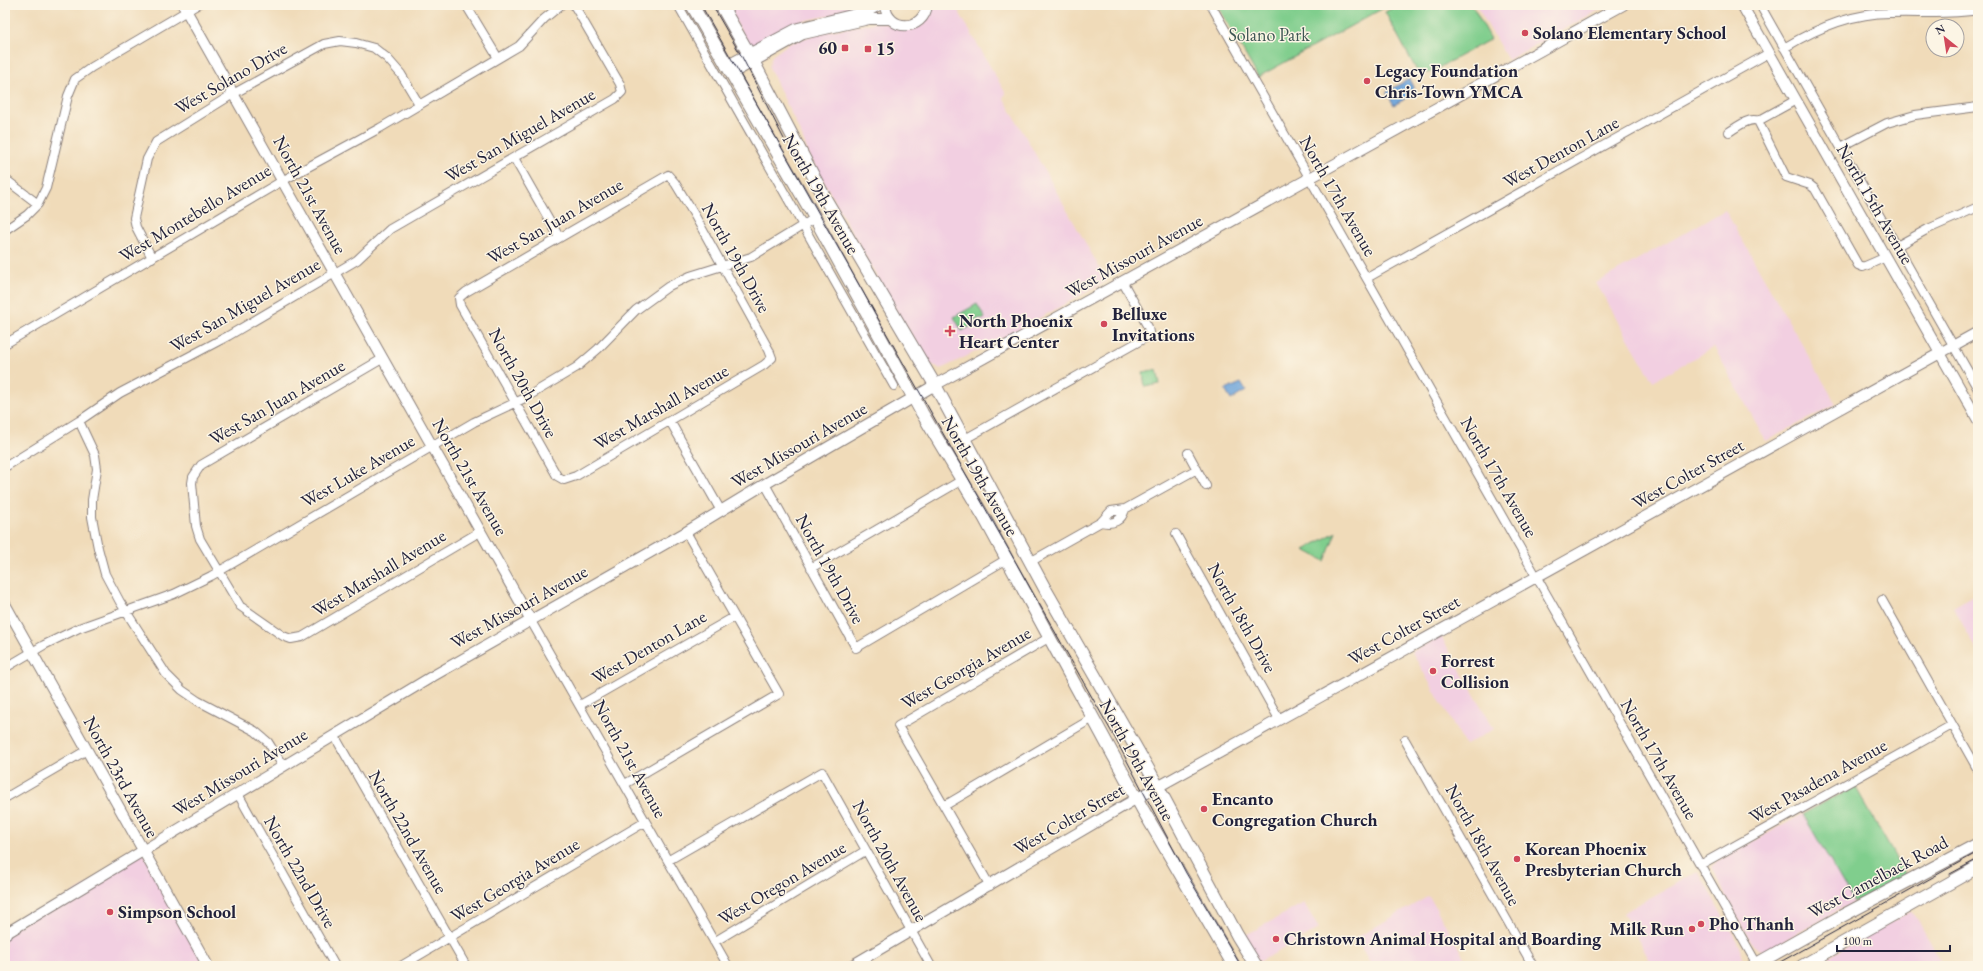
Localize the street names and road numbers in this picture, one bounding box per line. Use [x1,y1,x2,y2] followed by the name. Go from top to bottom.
[171,36,291,119] street label: West Solano Drive
[440,82,599,187] street label: West San Miguel Avenue
[1499,110,1623,193] street label: West Denton Lane
[778,129,865,258] street label: North 19th Avenue
[1295,131,1382,260] street label: North 17th Avenue
[268,132,352,258] street label: North 21st Avenue
[1832,139,1919,268] street label: North 15th Avenue
[115,158,275,267] street label: West Montebello Avenue
[483,172,627,269] street label: West San Juan Avenue
[697,199,776,317] street label: North 19th Drive
[1061,208,1206,303] street label: West Missouri Avenue
[165,252,324,357] street label: West San Miguel Avenue
[484,324,563,442] street label: North 20th Drive
[205,353,349,450] street label: West San Juan Avenue
[589,359,732,455] street label: West Marshall Avenue
[727,396,871,493] street label: West Missouri Avenue
[937,411,1024,540] street label: North 19th Avenue
[1456,412,1543,541] street label: North 17th Avenue
[428,414,513,540] street label: North 21st Avenue
[297,429,419,512] street label: West Luke Avenue
[1628,433,1748,514] street label: West Colter Street
[791,510,870,628] street label: North 19th Drive
[308,524,450,622] street label: West Marshall Avenue
[446,559,591,654] street label: West Missouri Avenue
[1203,559,1282,677] street label: North 18th Drive
[1344,589,1464,670] street label: West Colter Street
[587,604,710,689] street label: West Denton Lane
[897,621,1035,714] street label: West Georgia Avenue
[1616,694,1703,823] street label: North 17th Avenue
[1095,695,1180,824] street label: North 19th Avenue
[588,696,672,822] street label: North 21st Avenue
[79,712,164,842] street label: North 23rd Avenue
[168,722,311,821] street label: West Missouri Avenue
[1745,733,1891,828] street label: West Pasadena Avenue
[364,766,453,898] street label: North 22nd Avenue
[1009,777,1129,860] street label: West Colter Street
[1441,780,1526,909] street label: North 18th Avenue
[848,796,933,925] street label: North 20th Avenue
[259,812,342,932] street label: North 22nd Drive
[1804,830,1952,923] street label: West Camelback Road
[446,832,583,927] street label: West Georgia Avenue
[714,835,850,930] street label: West Oregon Avenue

